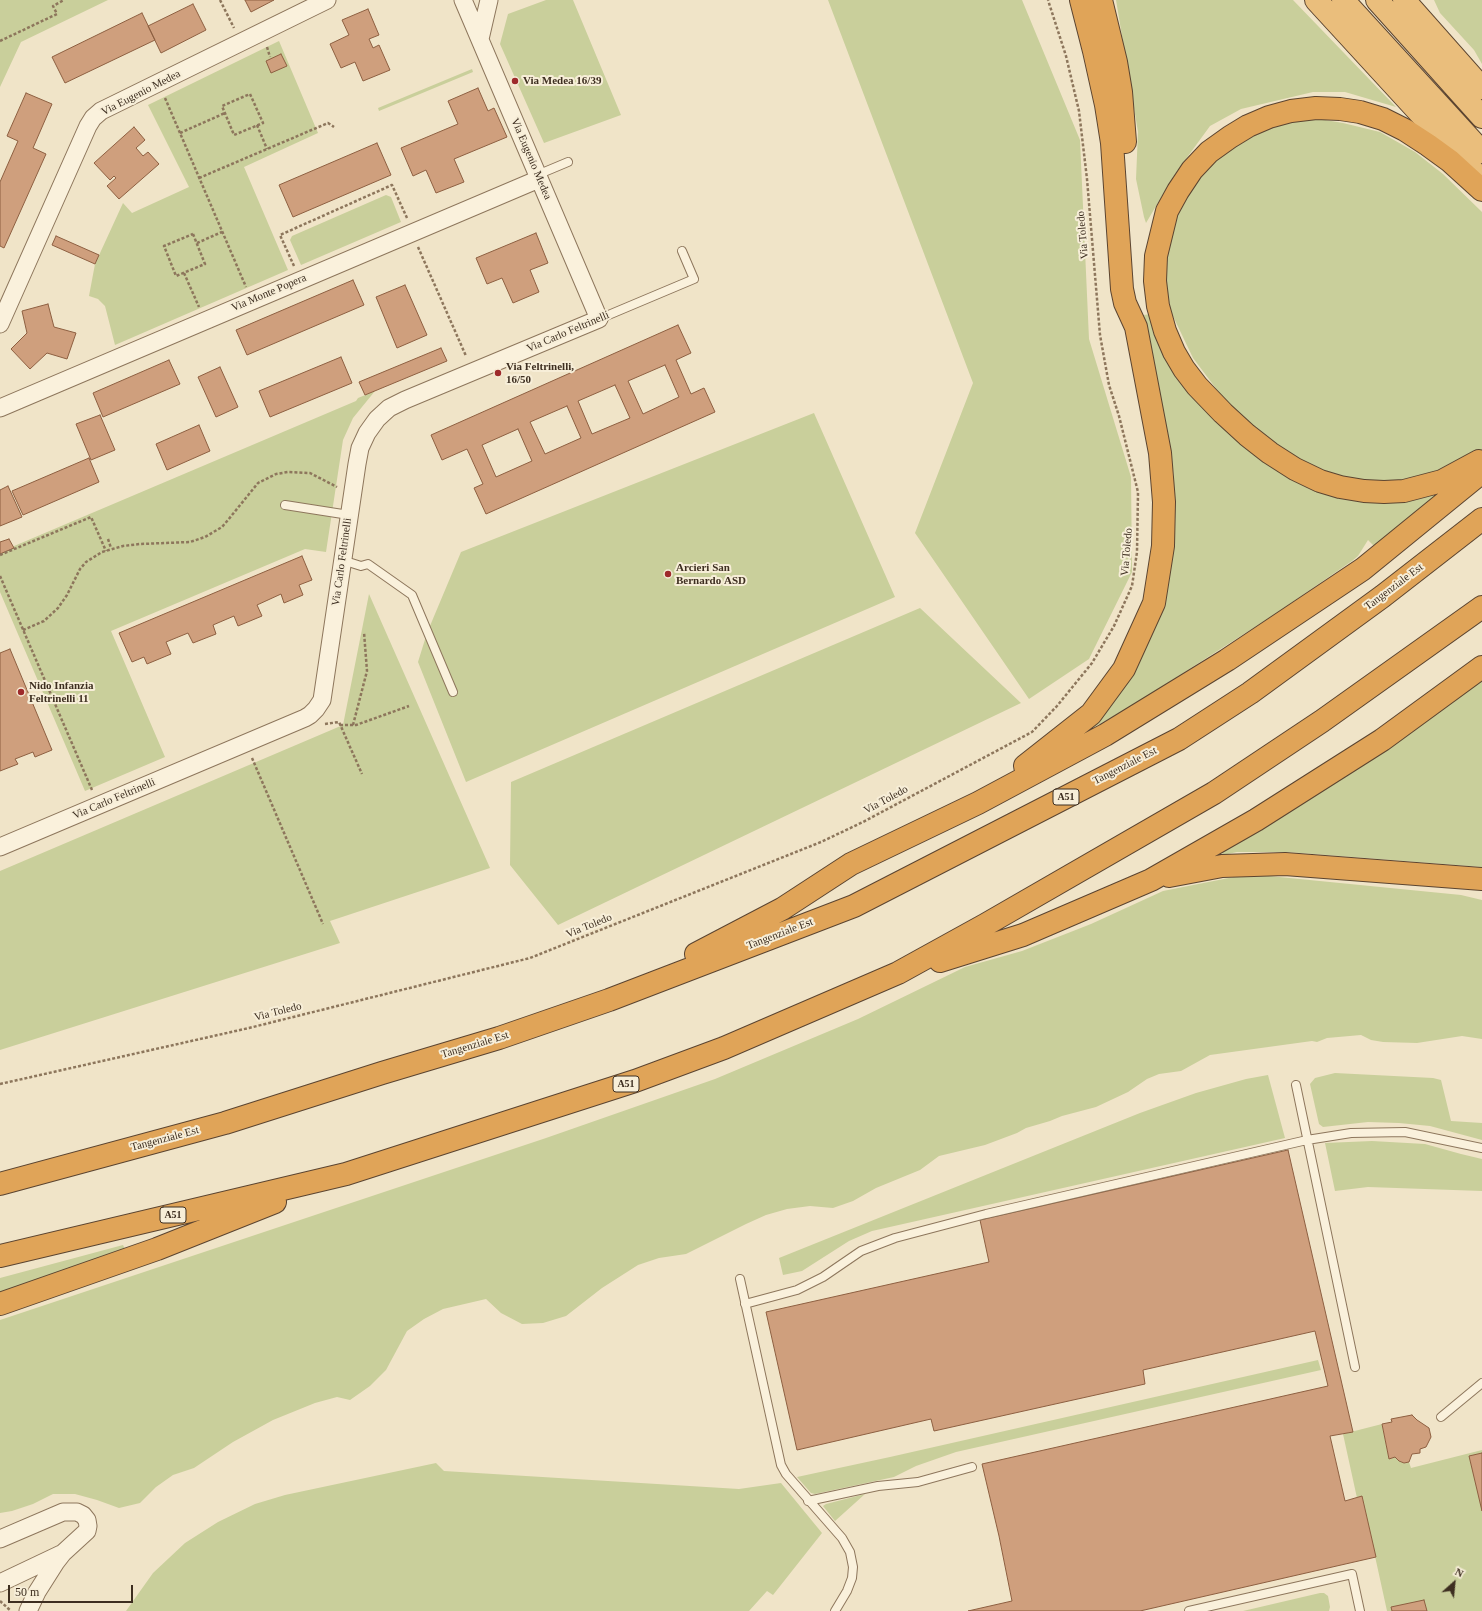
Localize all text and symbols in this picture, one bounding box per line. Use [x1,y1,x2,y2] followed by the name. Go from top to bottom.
[99,67,183,119] street label: Via Eugenio Medea
[523,74,601,88] place label: Via Medea 16/39
[510,76,520,86] marker: Via Medea 16/39
[508,116,554,202] street label: Via Eugenio Medea
[1074,210,1092,260] street label: Via Toledo
[230,271,308,315] street label: Via Monte Popera
[525,309,611,355] street label: Via Carlo Feltrinelli
[506,360,574,386] place label: Via Feltrinelli, 16/50
[493,368,503,378] marker: Via Feltrinelli, 16/50
[329,517,355,607] street label: Via Carlo Feltrinelli
[1118,527,1136,577] street label: Via Toledo
[676,561,746,587] place label: Arcieri San Bernardo ASD
[1362,561,1426,613] street label: Tangenziale Est
[663,569,673,579] marker: Arcieri San Bernardo ASD
[29,679,93,705] place label: Nido Infanzia Feltrinelli 11
[16,687,26,697] marker: Nido Infanzia Feltrinelli 11
[1091,744,1159,788] street label: Tangenziale Est
[71,776,157,822] street label: Via Carlo Feltrinelli
[862,783,910,817] street label: Via Toledo
[1053,789,1079,805] road number: A51
[564,911,614,941] street label: Via Toledo
[745,915,815,953] street label: Tangenziale Est
[253,1000,303,1024] street label: Via Toledo
[440,1028,510,1062] street label: Tangenziale Est
[613,1076,639,1092] road number: A51
[130,1124,200,1154] street label: Tangenziale Est
[160,1207,186,1223] road number: A51
[1434,1563,1474,1603] north arrow
[1453,1565,1466,1579] text: N
[10,1577,135,1603] scale bar
[15,1585,39,1599] text: 50 m

